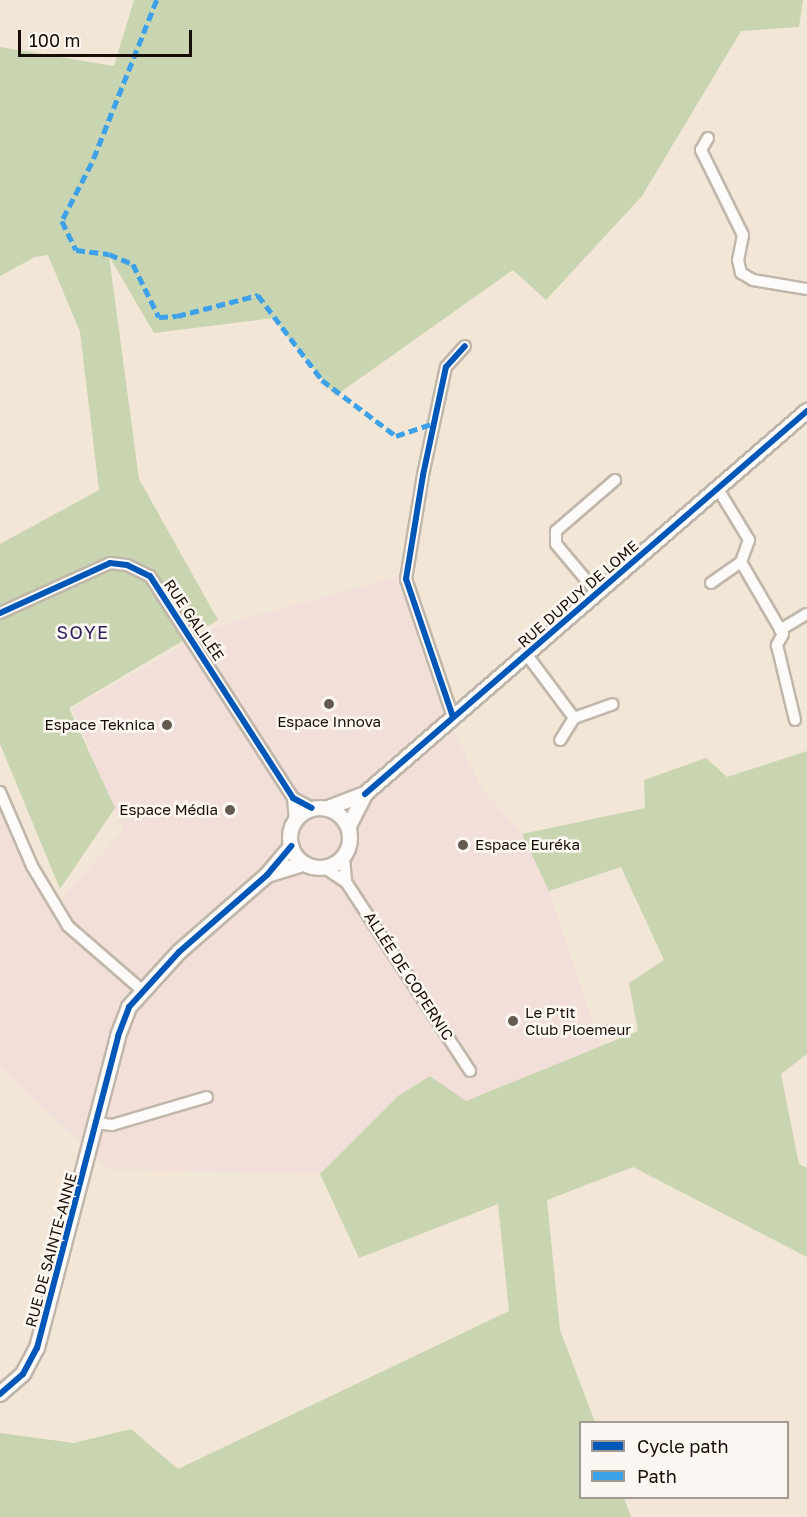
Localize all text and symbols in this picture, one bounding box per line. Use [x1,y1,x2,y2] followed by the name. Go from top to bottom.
[21,18,195,56] scale bar
[29,29,80,51] text: 100 m
[514,537,642,651] street label: RUE DUPUY DE LOME
[160,576,228,664] street label: RUE GALILÉE
[57,621,109,643] district label: SOYE
[322,697,336,711] marker: Espace Innova
[277,713,381,731] place label: Espace Innova
[45,716,155,734] place label: Espace Teknica
[160,718,174,732] marker: Espace Teknica
[119,801,218,819] place label: Espace Média
[223,803,237,817] marker: Espace Média
[475,836,580,854] place label: Espace Euréka
[456,838,470,852] marker: Espace Euréka
[361,908,457,1044] street label: ALLÉE DE COPERNIC
[525,1003,631,1038] place label: Le P'tit Club Ploemeur
[506,1014,520,1028] marker: Le P'tit Club Ploemeur
[22,1171,80,1329] street label: RUE DE SAINTE-ANNE
[579,1421,789,1499] legend
[637,1435,729,1457] text: Cycle path
[637,1465,677,1487] text: Path

